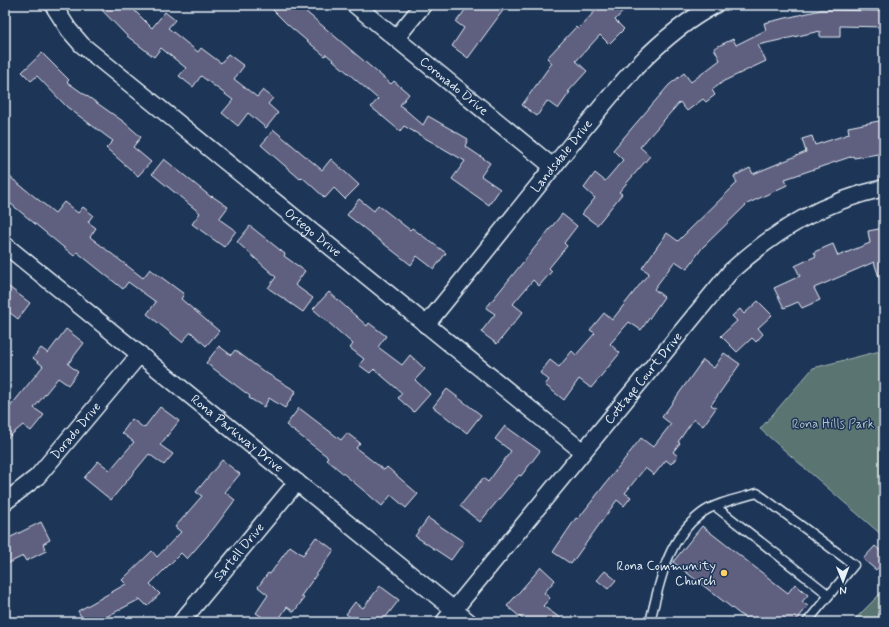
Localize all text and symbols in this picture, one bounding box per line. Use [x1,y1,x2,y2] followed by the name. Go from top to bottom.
[416,53,492,119] street label: Coronado Drive
[527,116,596,196] street label: Landsdale Drive
[281,204,345,261] street label: Ortego Drive
[601,328,686,428] street label: Cottage Court Drive
[187,391,287,476] street label: Rona Parkway Drive
[47,398,105,463] street label: Dorado Drive
[792,416,875,433] park label: Rona Hills Park
[210,519,268,585] street label: Sartell Drive
[617,558,716,590] place label: Rona Community Church
[823,561,863,601] north arrow
[719,568,729,578] marker: Rona Community Church
[839,583,847,597] text: N

